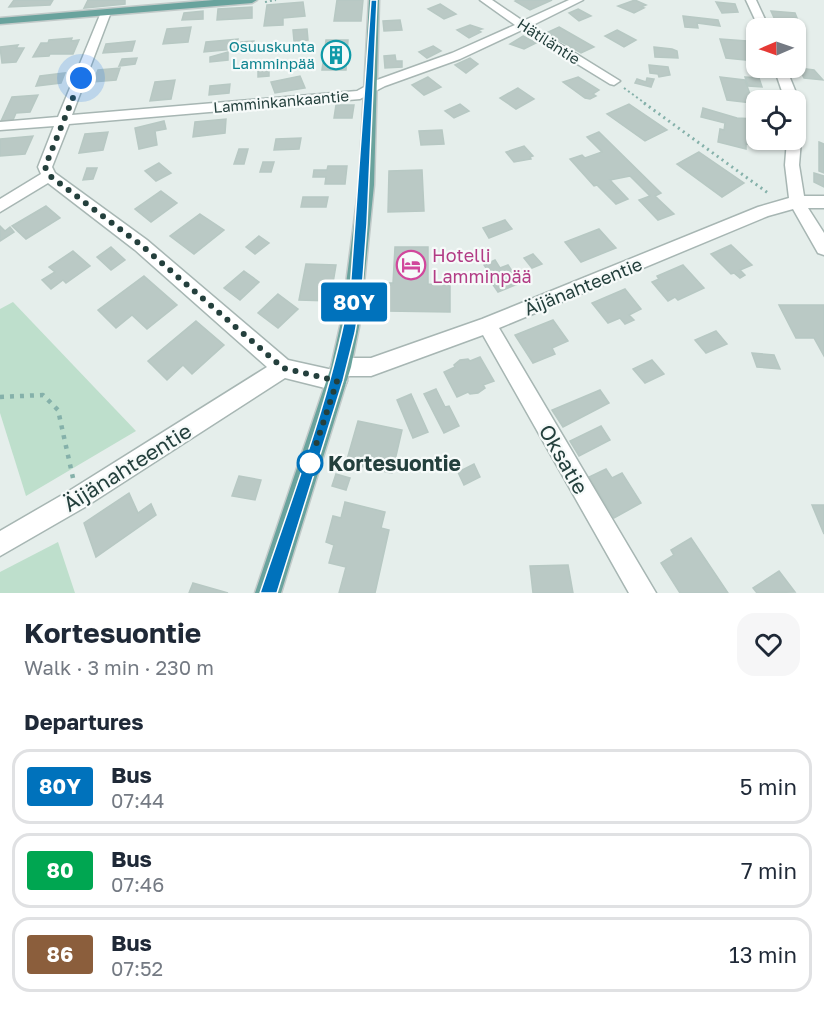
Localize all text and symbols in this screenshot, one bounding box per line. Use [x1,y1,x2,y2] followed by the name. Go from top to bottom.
[514,14,584,68] street label: Hätiläntie
[746,18,806,78] north arrow
[746,18,806,150] map controls
[229,37,315,72] place label: Osuuskunta Lamminpää
[320,39,352,71] building icon: Osuuskunta Lamminpää
[66,63,96,93] your location
[212,86,350,116] street label: Lamminkankaantie
[746,90,806,150] button: locate
[432,244,532,287] place label: Hotelli Lamminpää
[395,249,427,281] hotel icon: Hotelli Lamminpää
[521,252,645,320] street label: Äijänahteentie
[320,282,388,322] line badge: 80Y
[333,289,375,315] text: 80Y
[58,417,196,517] street label: Äijänahteentie
[534,419,594,499] street label: Oksatie
[297,450,323,476] marker: Kortesuontie
[328,450,461,476] place label: Kortesuontie
[737,613,800,676] button: heart
[24,616,201,649] text: Kortesuontie
[24,655,214,679] text: Walk · 3 min · 230 m
[24,708,143,735] text: Departures
[111,761,152,788] text: Bus
[39,773,81,799] text: 80Y
[740,773,797,800] text: 5 min
[111,788,164,812] text: 07:44
[111,845,152,872] text: Bus
[46,857,74,883] text: 80
[741,857,797,884] text: 7 min
[111,872,164,896] text: 07:46
[111,929,152,956] text: Bus
[47,941,73,967] text: 86
[729,941,797,968] text: 13 min
[111,956,163,980] text: 07:52

